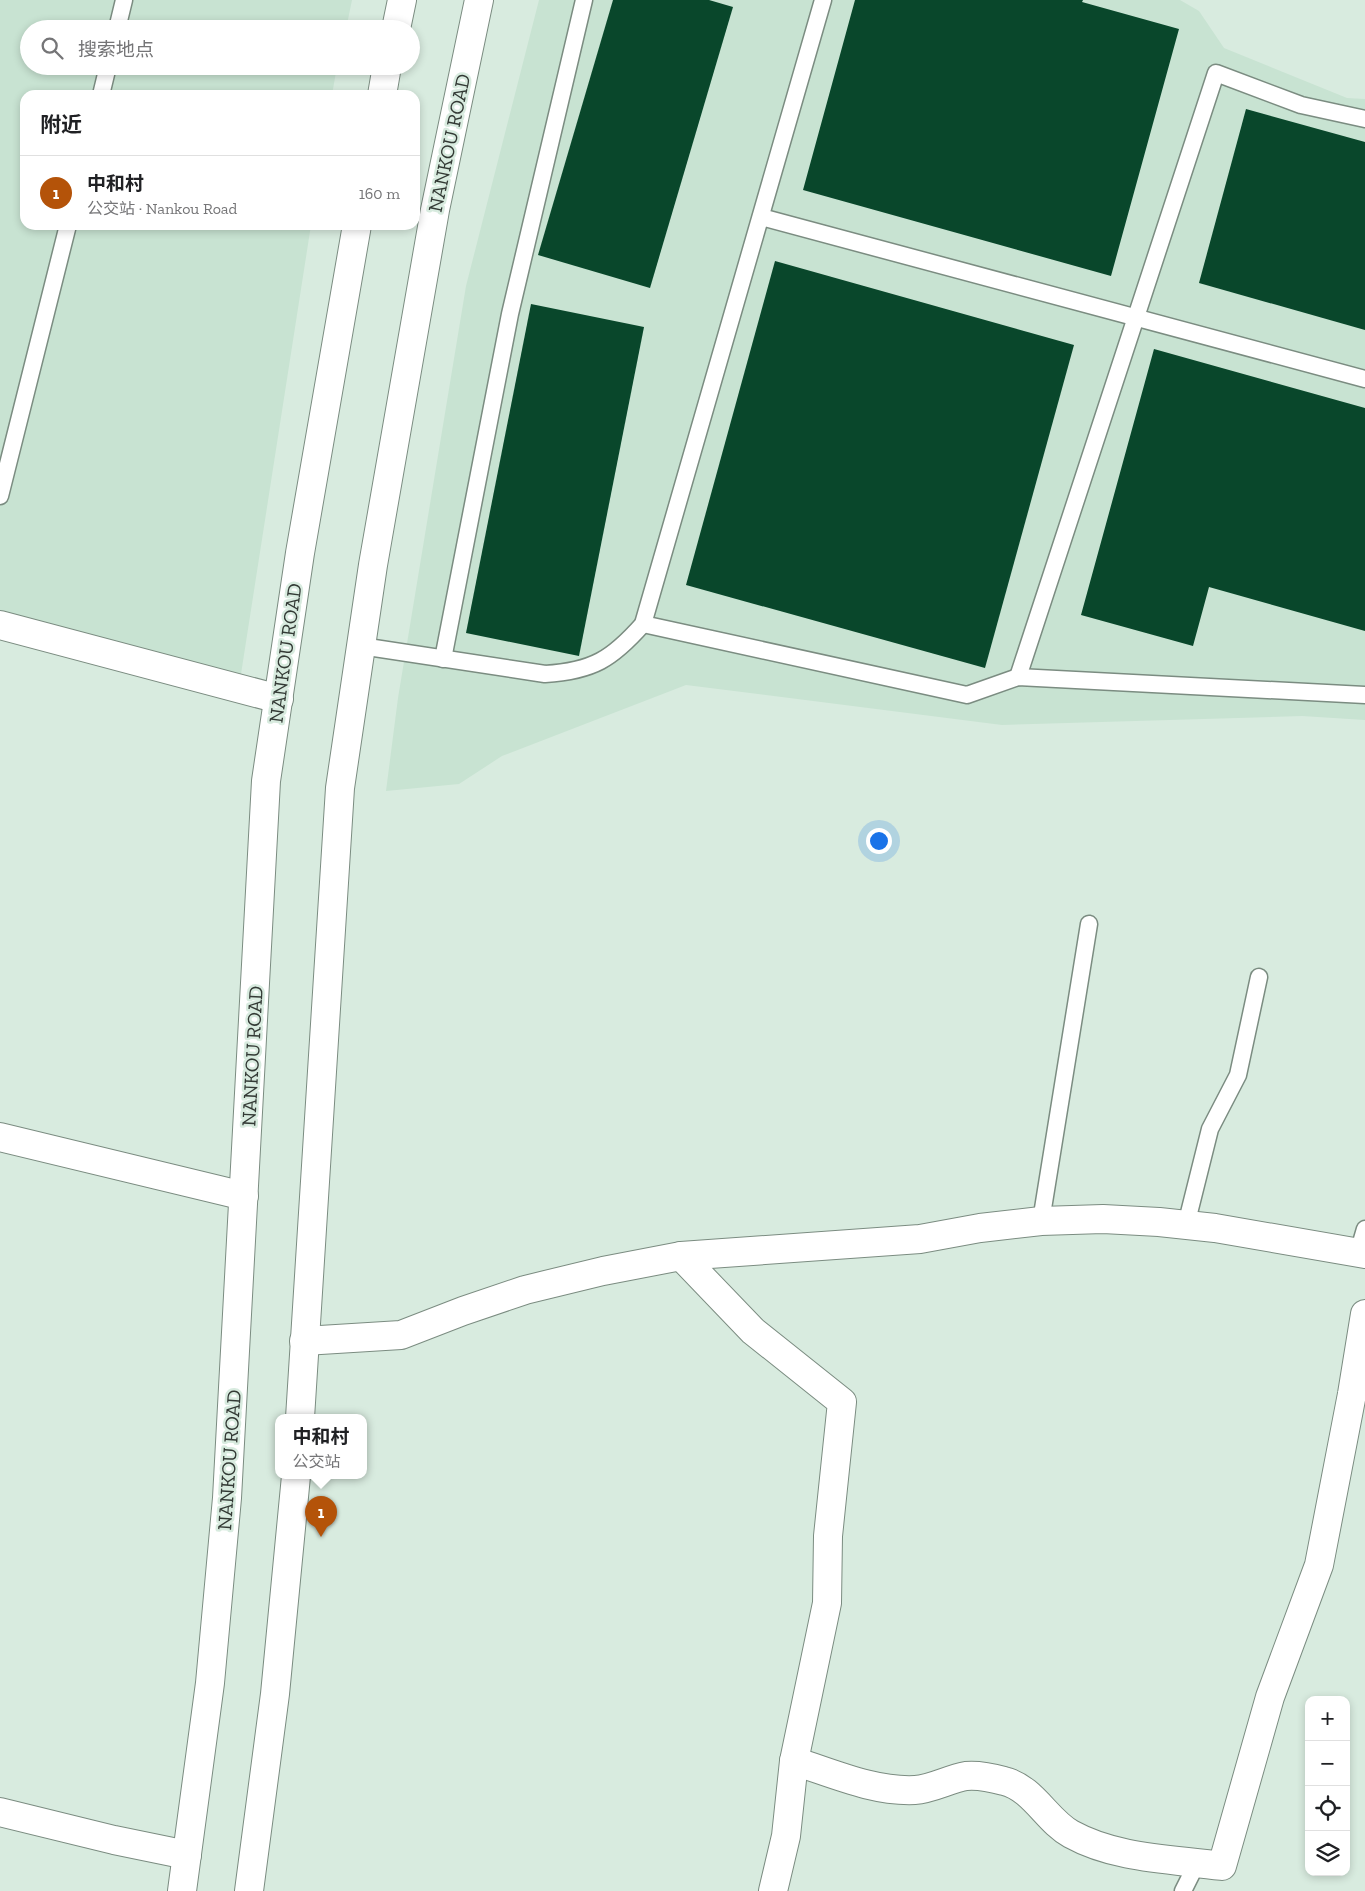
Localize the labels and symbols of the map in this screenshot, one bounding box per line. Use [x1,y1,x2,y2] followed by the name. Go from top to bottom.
[423,72,475,214] street label: NANKOU ROAD
[263,582,307,724] street label: NANKOU ROAD
[866,828,892,854] your location
[236,985,268,1127] street label: NANKOU ROAD
[212,1389,246,1531] street label: NANKOU ROAD
[305,1496,337,1537] pin: 1

